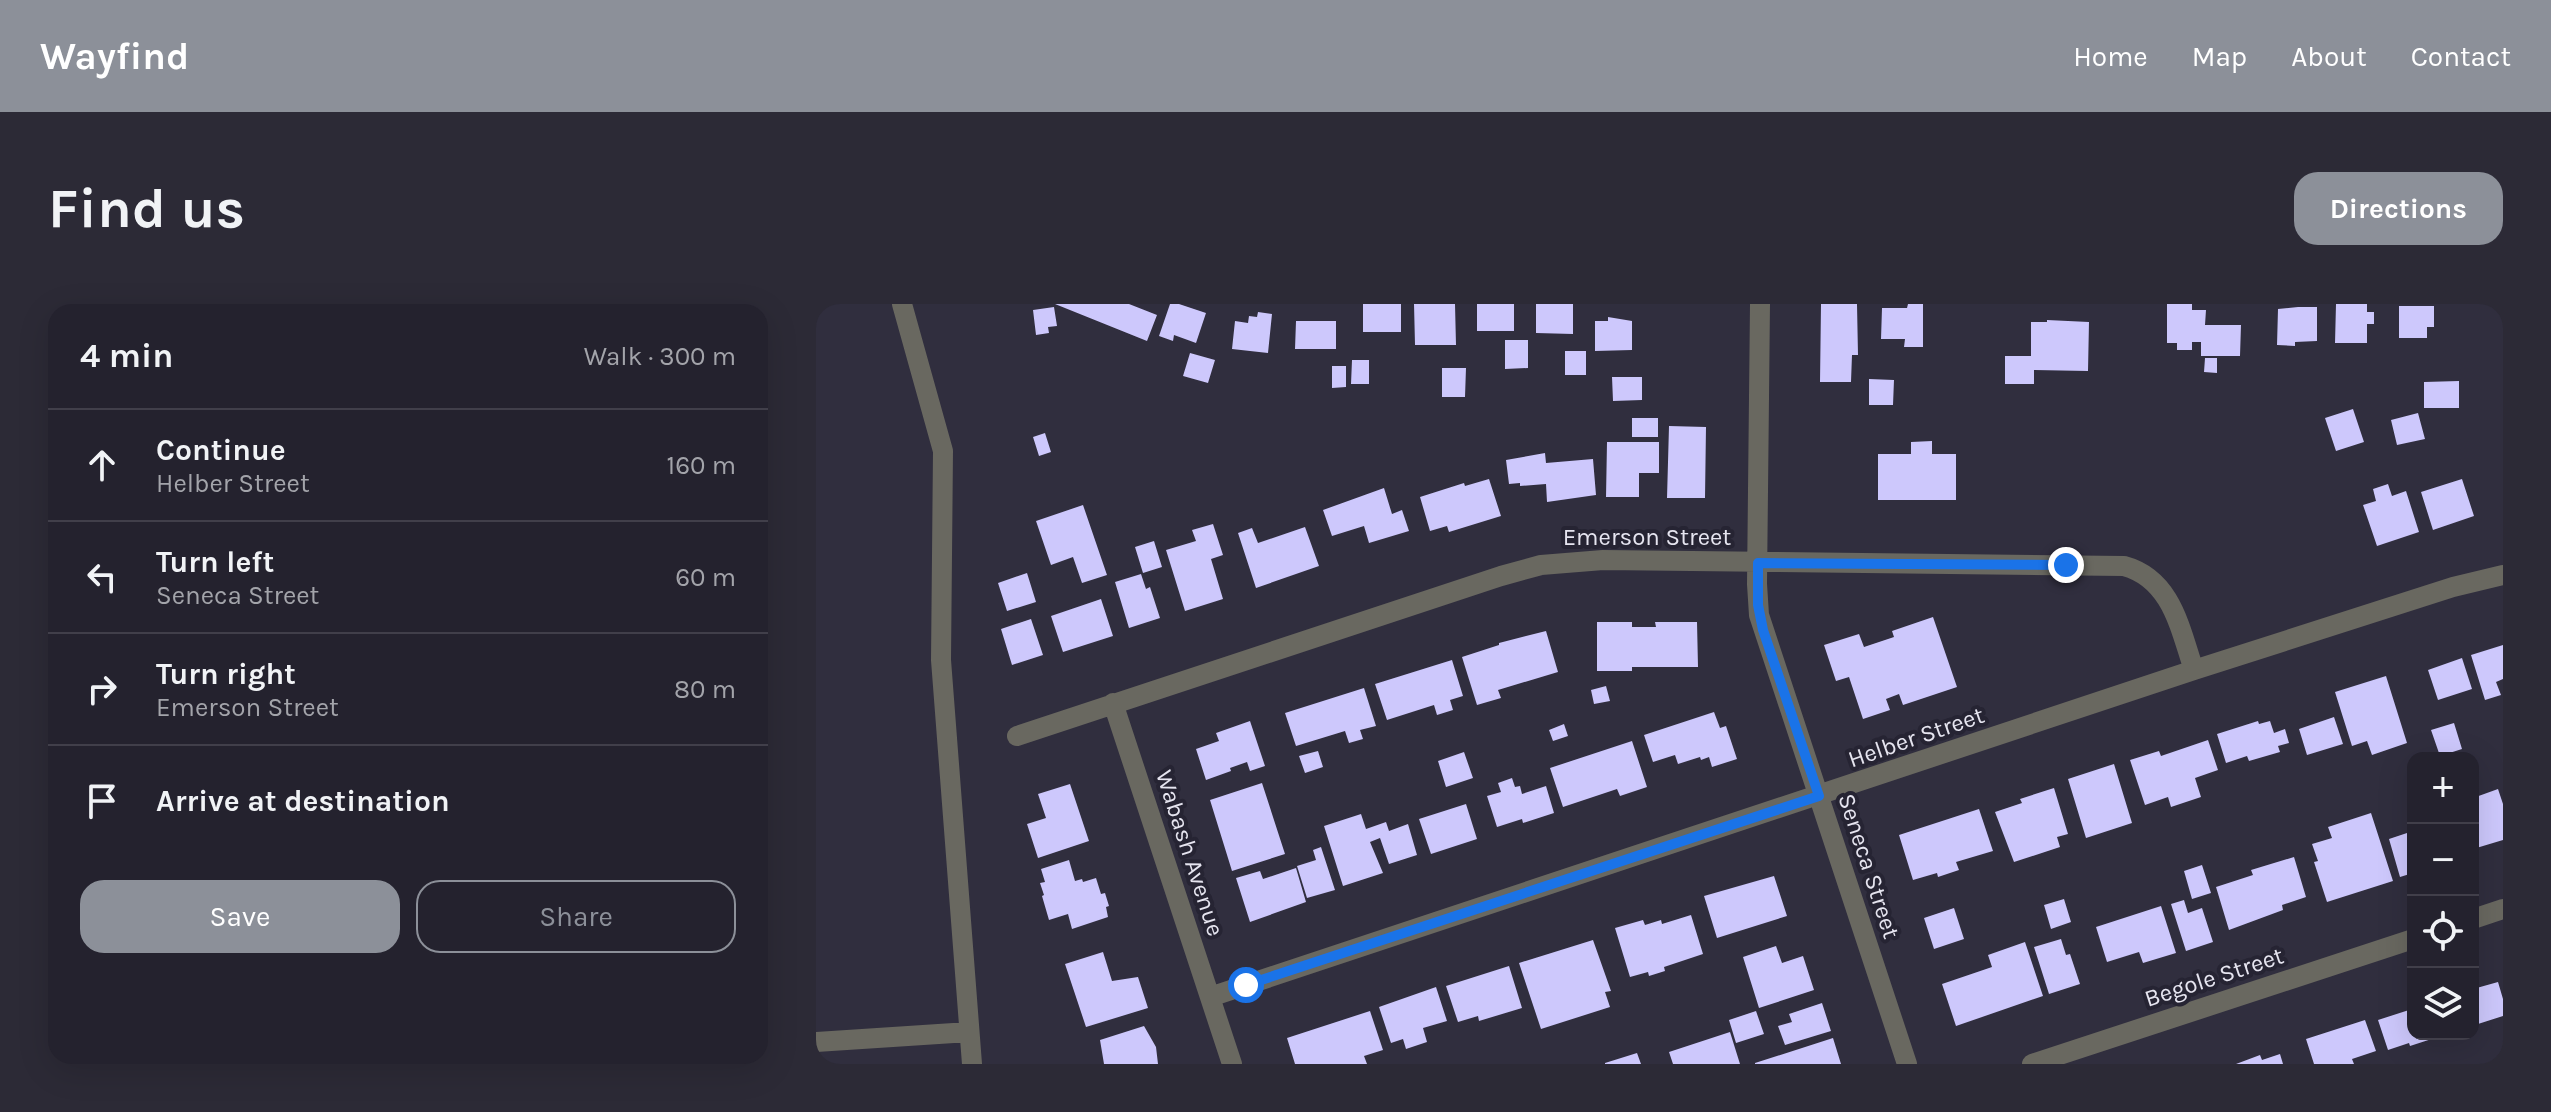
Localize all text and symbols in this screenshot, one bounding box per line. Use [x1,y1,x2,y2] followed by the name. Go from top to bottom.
[40,34,189,79] text: Wayfind
[2073,40,2148,73] text: Home
[2192,40,2247,73] text: Map
[2291,40,2367,73] text: About
[2411,40,2511,73] text: Contact
[2294,172,2503,245] button: Directions
[48,176,245,241] text: Find us
[80,336,173,376] text: 4 min
[584,341,736,372] text: Walk · 300 m
[156,432,286,468] text: Continue
[80,443,124,487] icon: ahead
[667,450,736,481] text: 160 m
[156,468,310,499] text: Helber Street
[1563,523,1731,551] street label: Emerson Street
[156,544,274,580] text: Turn left
[2048,547,2084,583] route end
[80,555,124,599] icon: left
[675,562,736,593] text: 60 m
[156,580,319,611] text: Seneca Street
[156,656,296,692] text: Turn right
[80,667,124,711] icon: right
[674,674,736,705] text: 80 m
[156,692,339,723] text: Emerson Street
[1844,701,1988,773] street label: Helber Street
[2407,752,2479,1040] map controls
[2407,752,2479,824] button: +
[1150,766,1230,940] street label: Wabash Avenue
[80,779,124,823] icon: arrive
[156,783,450,819] text: Arrive at destination
[1832,790,1906,942] street label: Seneca Street
[2407,824,2479,896] button: −
[80,880,400,953] button: Save
[416,880,736,953] button: Share
[2407,896,2479,968] button: locate
[2141,941,2287,1013] street label: Begole Street
[1228,967,1264,1003] route start
[2407,968,2479,1040] button: layers

